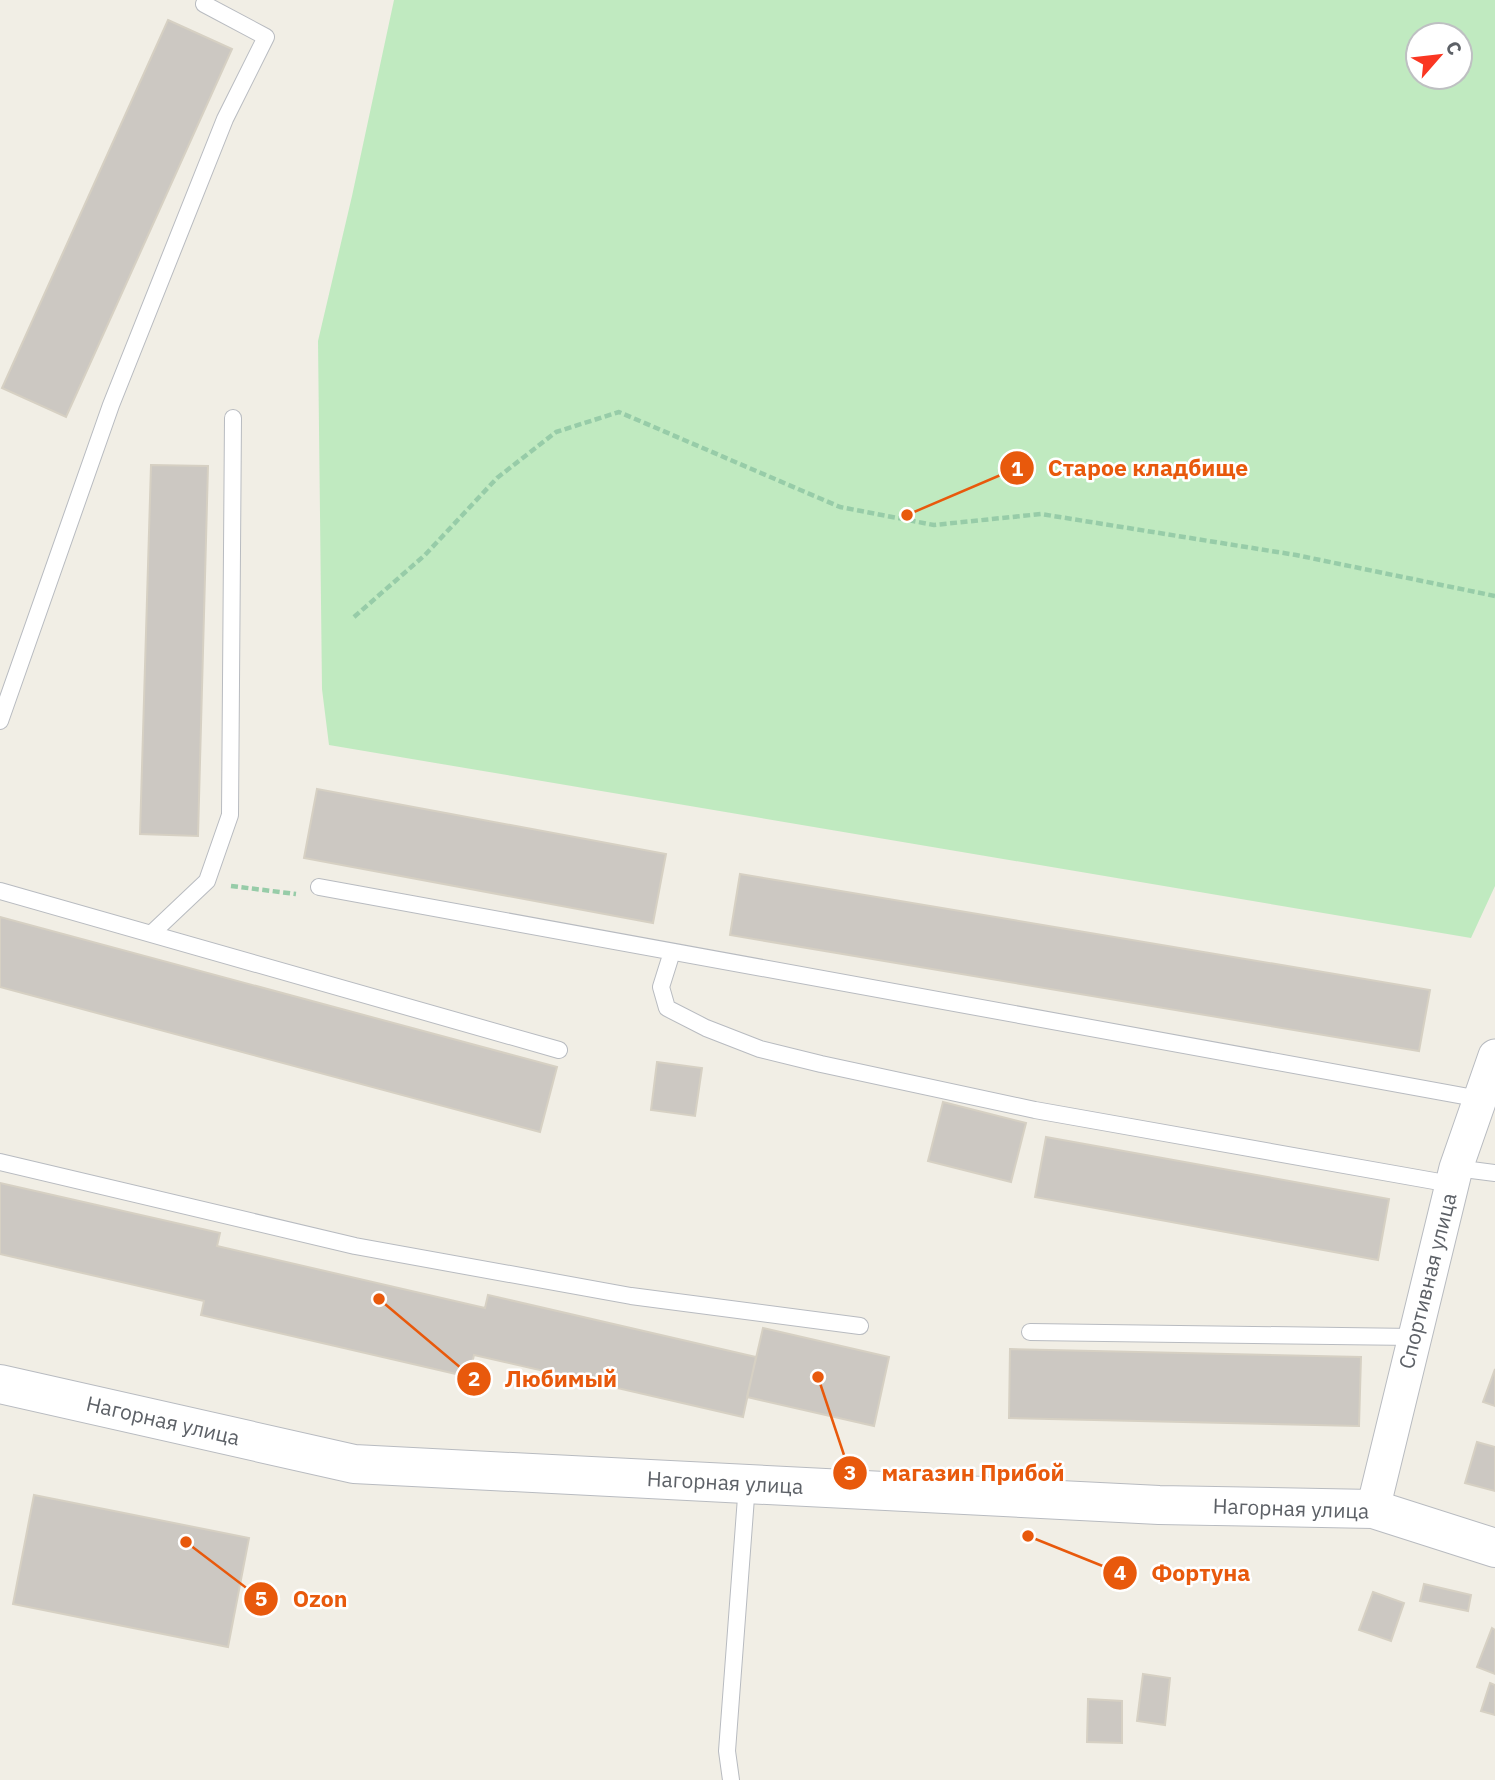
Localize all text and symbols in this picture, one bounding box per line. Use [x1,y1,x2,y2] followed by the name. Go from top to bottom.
[1404,21,1474,91] north arrow
[1441,37,1468,59] text: С
[999,446,1263,490] callout: Старое кладбище
[1048,452,1248,482] text: Старое кладбище
[1011,454,1024,482] text: 1
[1392,1190,1462,1372] street label: Спортивная улица
[456,1357,631,1401] callout: Любимый
[505,1363,617,1393] text: Любимый
[468,1364,480,1392] text: 2
[84,1389,243,1451] street label: Нагорная улица
[832,1451,1078,1495] callout: магазин Прибой
[881,1457,1065,1487] text: магазин Прибой
[844,1458,856,1486] text: 3
[646,1464,804,1500] street label: Нагорная улица
[1212,1491,1370,1525] street label: Нагорная улица
[1102,1551,1264,1595] callout: Фортуна
[1152,1557,1250,1587] text: Фортуна
[1114,1558,1126,1586] text: 4
[243,1577,361,1621] callout: Ozon
[293,1583,347,1613] text: Ozon
[255,1584,267,1612] text: 5

